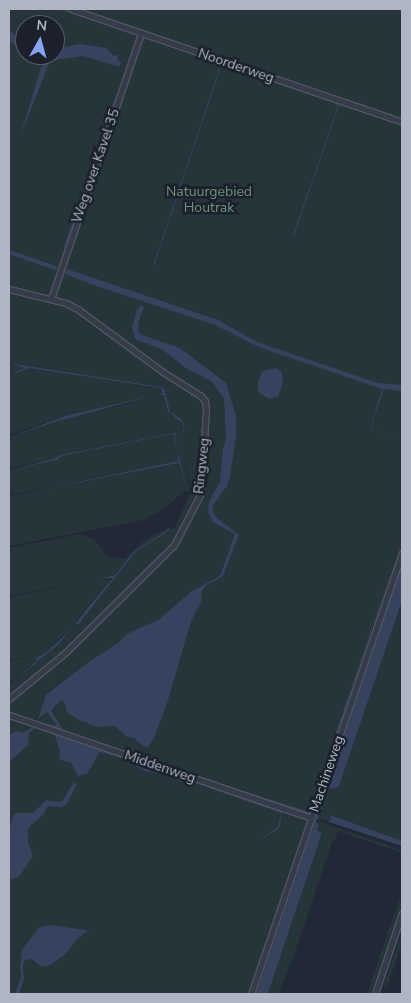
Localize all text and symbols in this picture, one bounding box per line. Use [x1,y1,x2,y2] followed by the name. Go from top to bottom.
[15,15,65,65] north arrow
[35,16,48,36] text: N
[196,45,276,87] street label: Noorderweg
[69,107,123,225] street label: Weg over Kavel 35
[166,184,252,216] park label: Natuurgebied Houtrak
[191,437,213,495] street label: Ringweg
[306,734,348,814] street label: Machineweg
[122,747,198,787] street label: Middenweg

